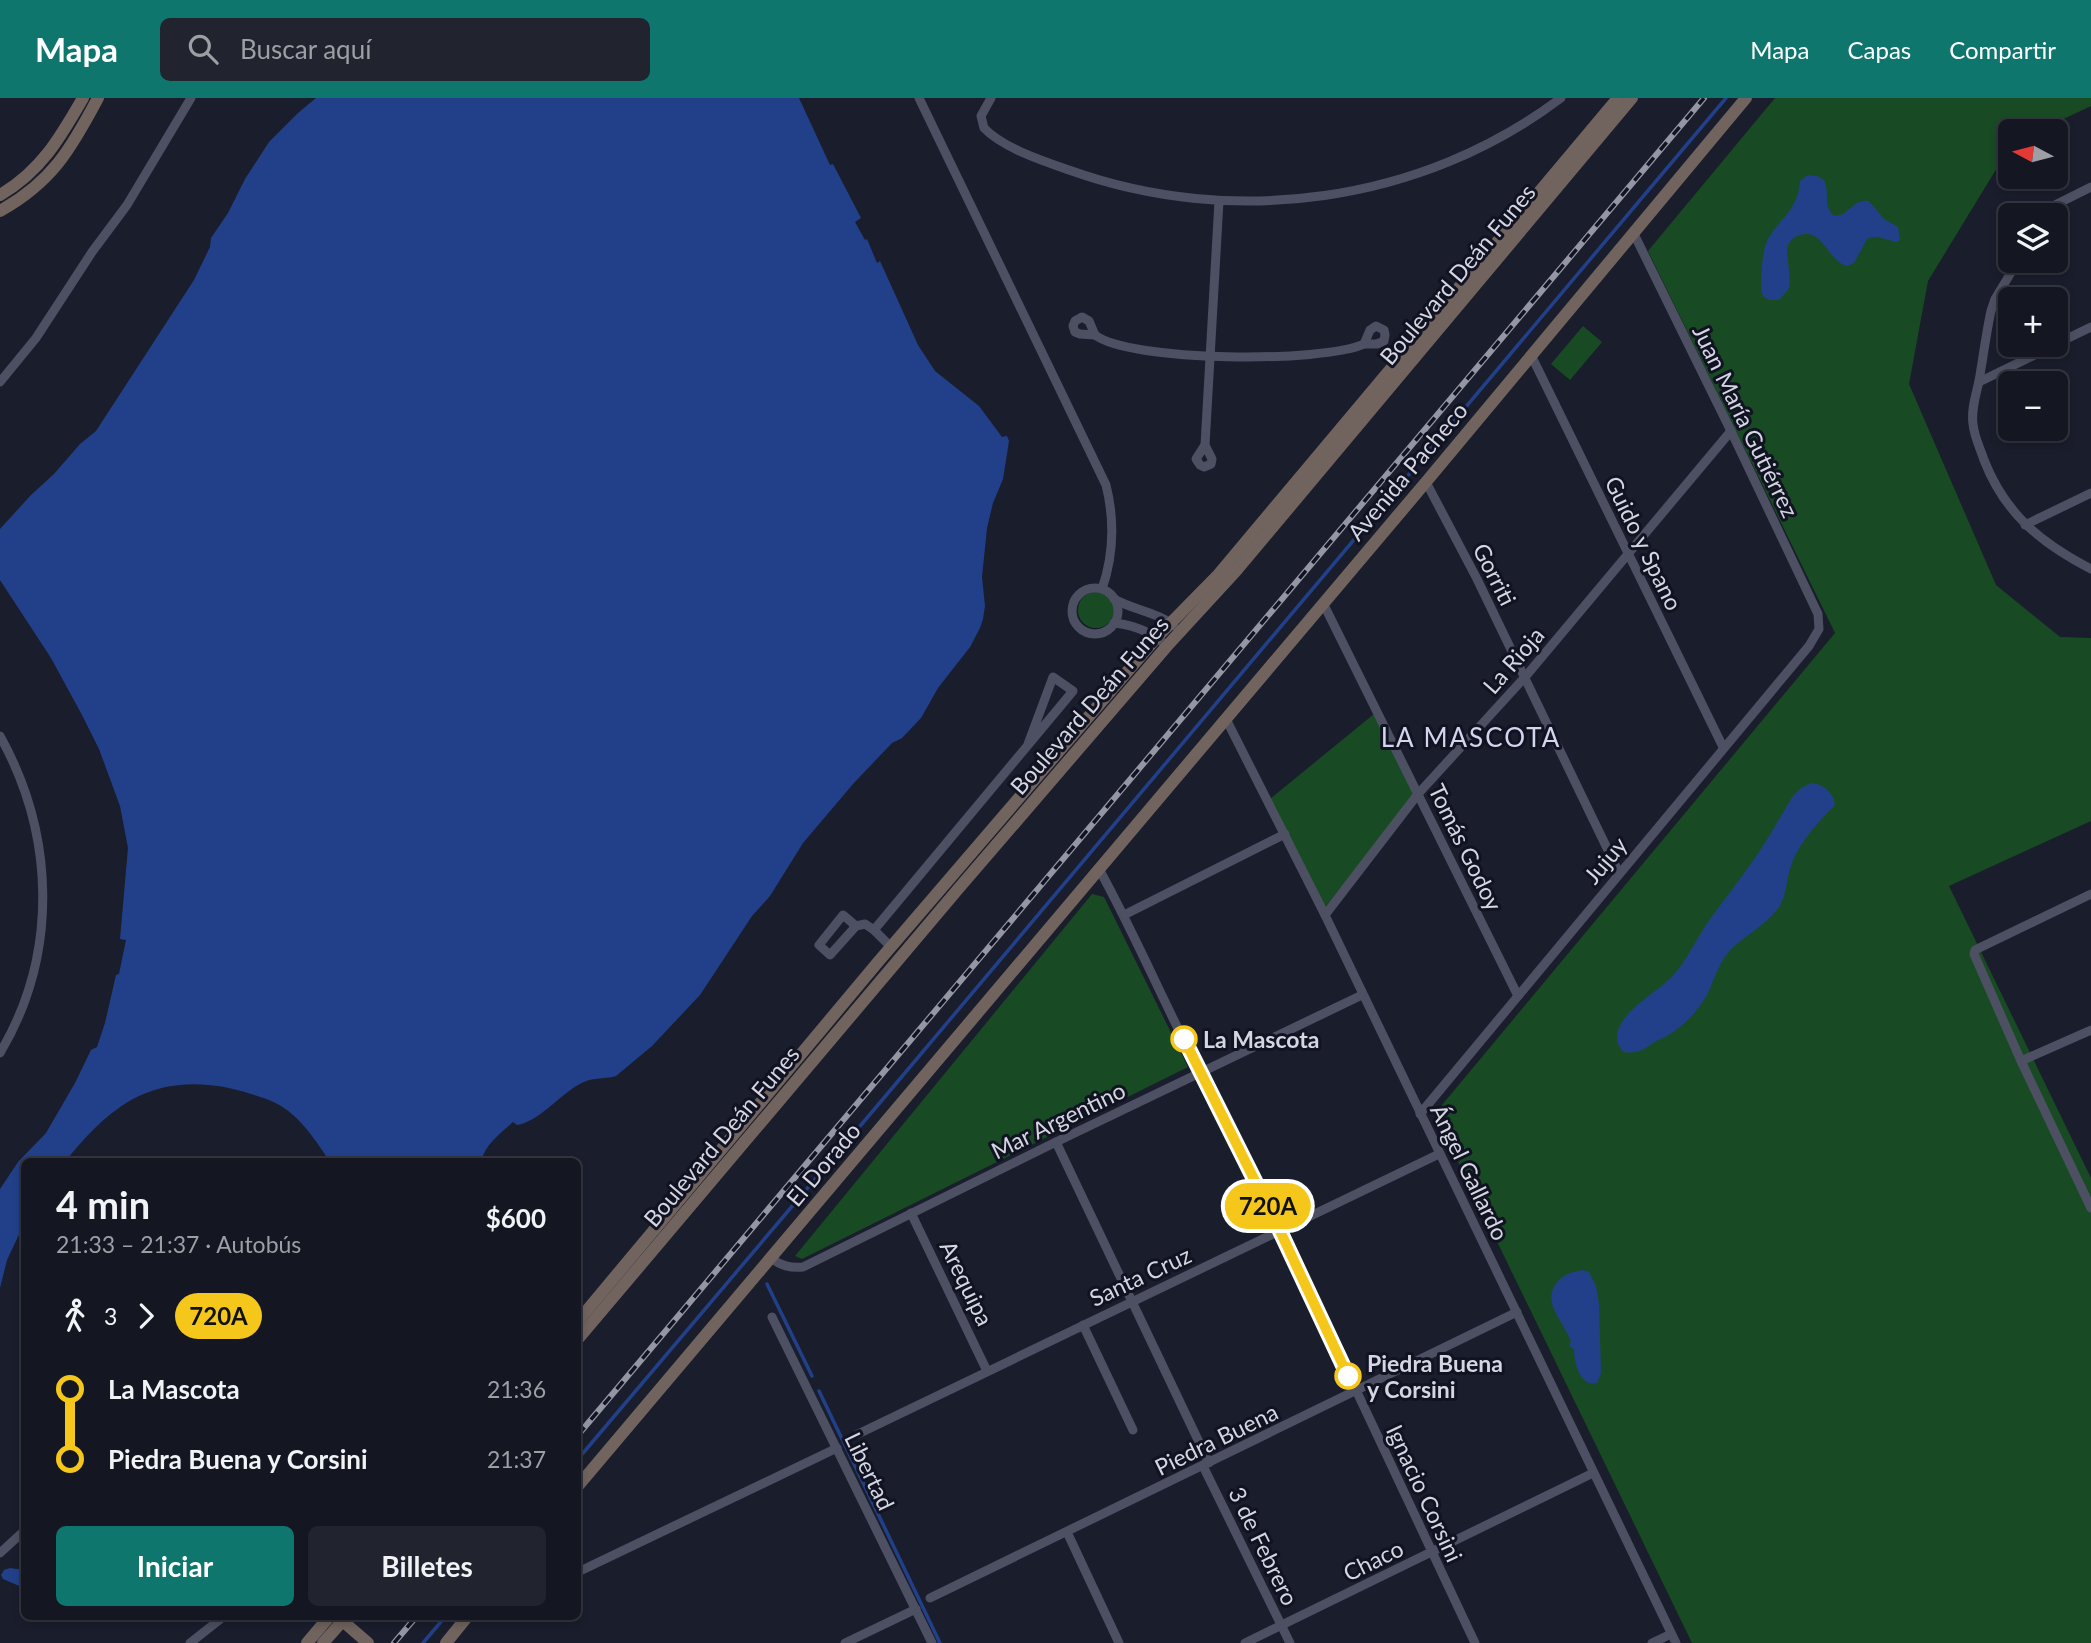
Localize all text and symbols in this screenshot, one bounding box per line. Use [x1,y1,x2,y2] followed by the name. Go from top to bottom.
[160,18,650,81] search box
[35,29,118,69] text: Mapa
[184,30,222,68] icon: search
[240,33,371,65] text: Buscar aquí
[1750,35,1809,64] text: Mapa
[1847,35,1911,64] text: Capas
[1949,35,2056,64] text: Compartir
[1998,119,2068,189] north arrow
[1998,119,2068,441] map controls
[1373,178,1541,370] street label: Boulevard Deán Funes
[1998,203,2068,273] button: layers
[1998,287,2068,357] button: +
[1687,320,1805,522] street label: Juan María Gutiérrez
[1998,371,2068,441] button: −
[1341,396,1473,546] street label: Avenida Pacheco
[1599,471,1689,615] street label: Guido y Spano
[1468,538,1522,610] street label: Gorriti
[1004,610,1174,800] street label: Boulevard Deán Funes
[1477,621,1549,699] street label: La Rioja
[1381,721,1561,753] district label: LA MASCOTA
[1423,779,1509,915] street label: Tomás Godoy
[1577,831,1633,889] street label: Jujuy
[1203,1025,1320,1053] place label: La Mascota
[1171,1026,1197,1052] marker: La Mascota
[637,1040,805,1232] street label: Boulevard Deán Funes
[986,1075,1130,1165] street label: Mar Argentino
[1425,1099,1515,1245] street label: Ángel Gallardo
[780,1117,866,1211] street label: El Dorado
[56,1181,150,1227] text: 4 min
[1219,1183,1317,1229] line badge: 720A
[1239,1191,1297,1220] text: 720A
[486,1202,546,1234] text: $600
[56,1230,301,1258] text: 21:33 – 21:37 · Autobús
[934,1236,1000,1330] street label: Arequipa
[1085,1240,1195,1312] street label: Santa Cruz
[56,1297,94,1335] icon: walk
[127,1297,165,1335] icon: forward
[189,1301,248,1330] text: 720A
[104,1302,117,1330] text: 3
[1367,1349,1503,1403] place label: Piedra Buena y Corsini
[1335,1363,1361,1389] marker: Piedra Buena y Corsini
[108,1373,240,1405] text: La Mascota
[487,1375,546,1403] text: 21:36
[1150,1397,1282,1481] street label: Piedra Buena
[1381,1420,1469,1566] street label: Ignacio Corsini
[839,1427,901,1515] street label: Libertad
[108,1443,368,1475] text: Piedra Buena y Corsini
[487,1445,546,1473] text: 21:37
[1223,1482,1305,1610] street label: 3 de Febrero
[56,1526,294,1606] button: Iniciar
[308,1526,546,1606] button: Billetes
[1338,1534,1408,1586] street label: Chaco

